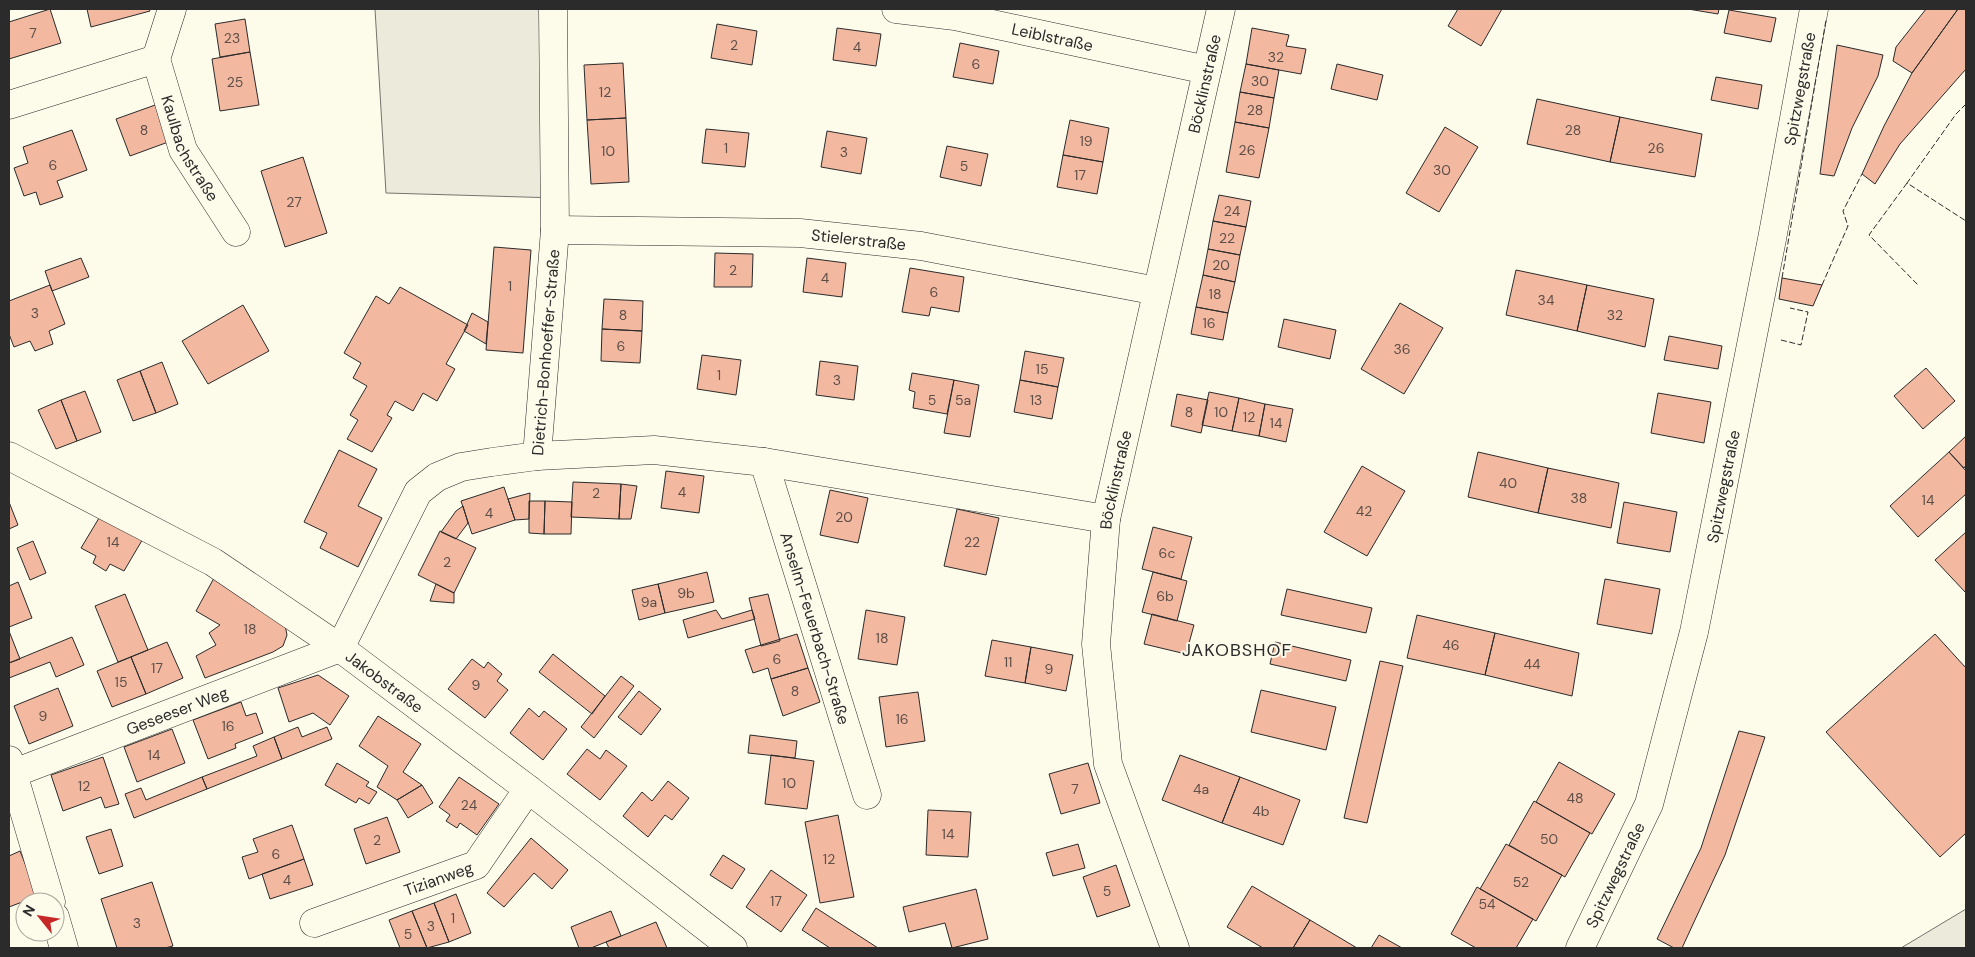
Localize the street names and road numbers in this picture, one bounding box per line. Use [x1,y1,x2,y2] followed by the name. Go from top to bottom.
[1010,18,1095,56] street label: Leiblstraße
[1779,30,1820,147] street label: Spitzwegstraße
[1183,32,1226,135] street label: Böcklinstraße
[157,93,224,205] street label: Kaulbachstraße
[810,224,907,255] street label: Stielerstraße
[527,248,564,456] street label: Dietrich-Bonhoeffer-Straße
[1095,428,1136,530] street label: Böcklinstraße
[1701,428,1744,545] street label: Spitzwegstraße
[776,529,855,727] street label: Anselm-Feuerbach-Straße
[342,645,428,717] street label: Jakobstraße
[123,681,231,740] street label: Geseeser Weg
[1581,819,1649,931] street label: Spitzwegstraße
[401,856,476,900] street label: Tizianweg

